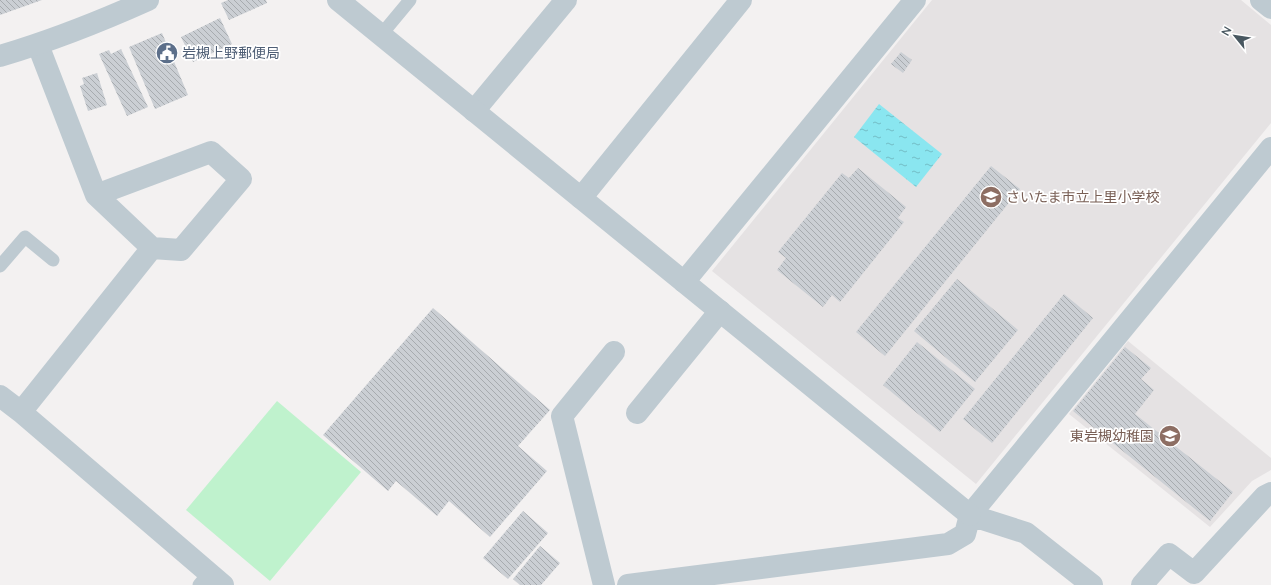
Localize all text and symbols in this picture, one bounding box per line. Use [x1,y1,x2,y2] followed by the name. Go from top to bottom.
[1215,16,1255,56] north arrow
[1218,24,1234,38] text: N
[154,40,180,66] public building icon: 岩槻上野郵便局
[182,44,280,61] place label: 岩槻上野郵便局
[978,184,1004,210] school or university icon: さいたま市立上里小学校
[1006,188,1160,205] place label: さいたま市立上里小学校
[1157,423,1183,449] school or university icon: 東岩槻幼稚園
[1070,427,1154,444] place label: 東岩槻幼稚園

